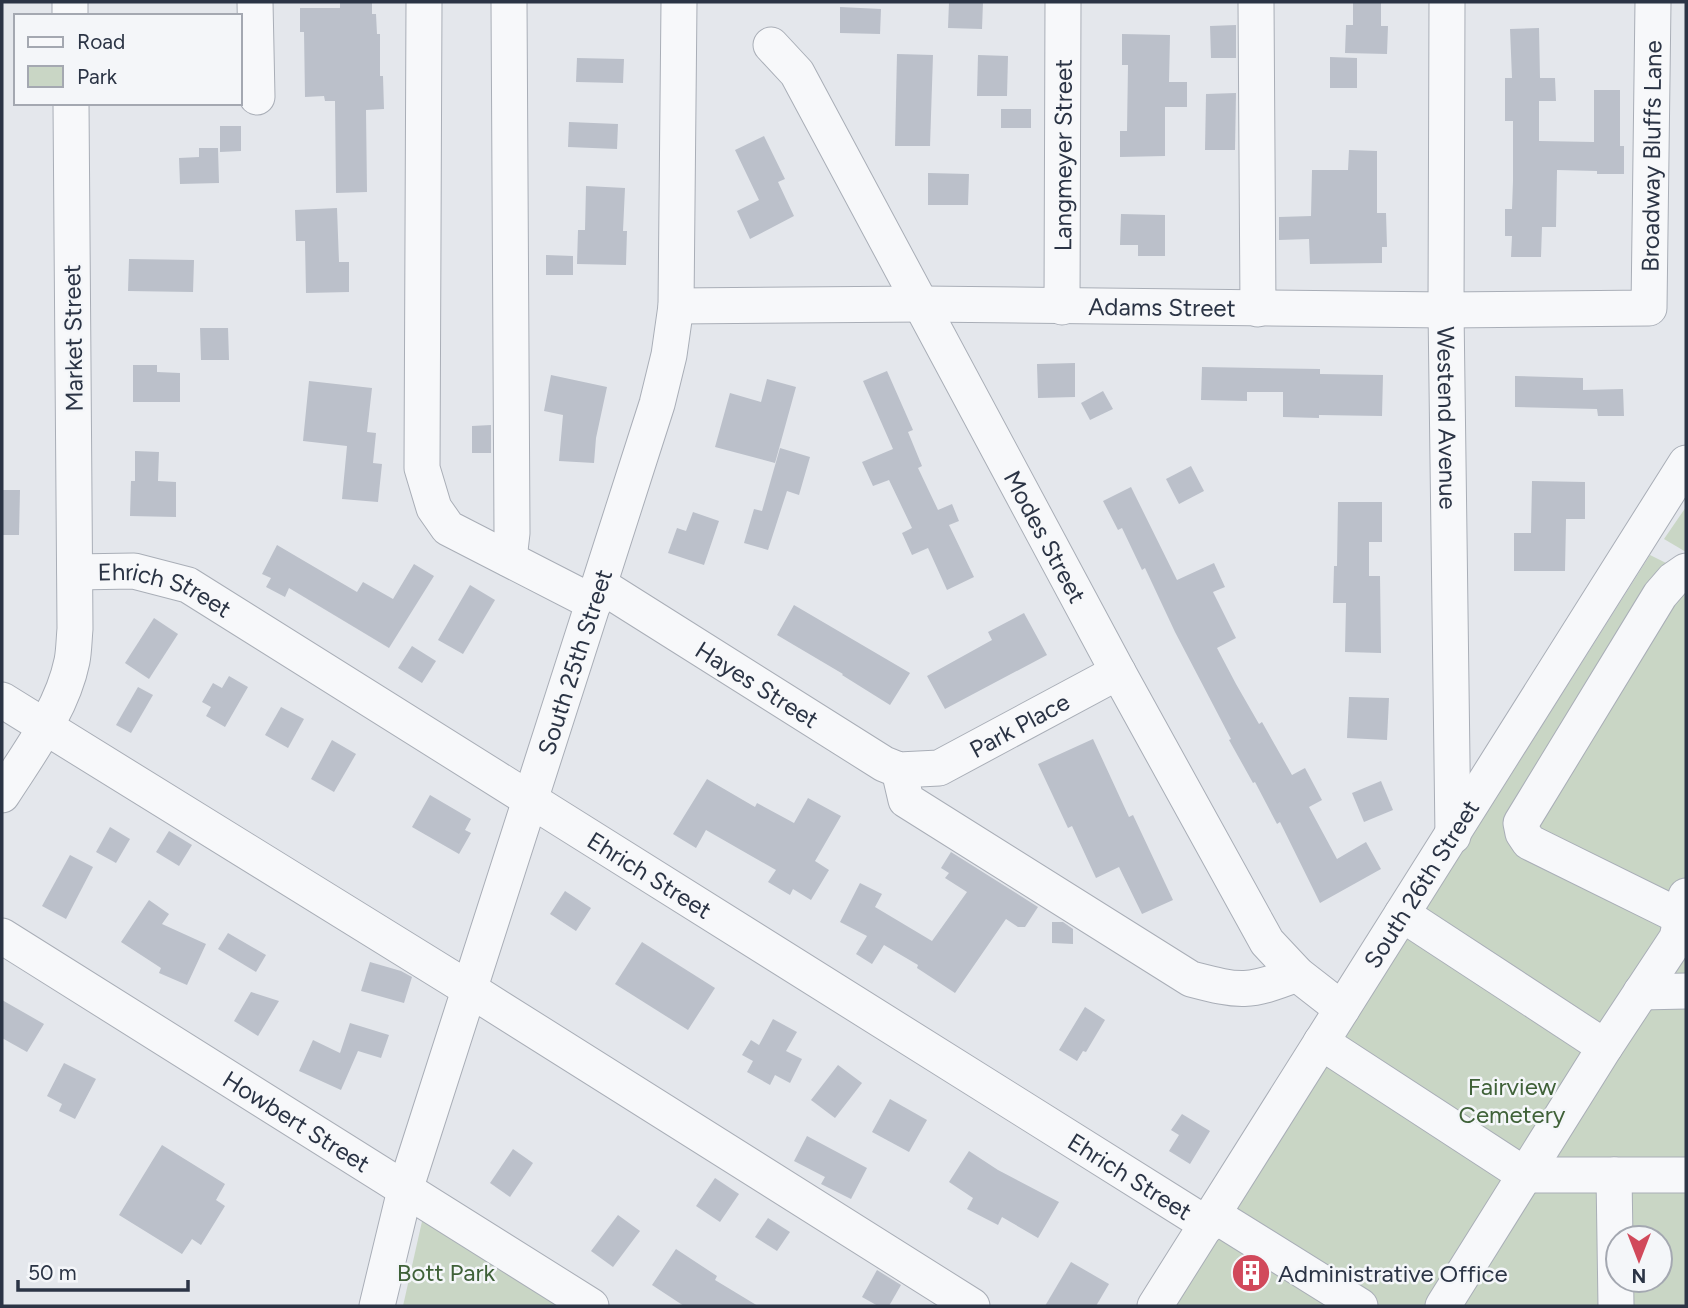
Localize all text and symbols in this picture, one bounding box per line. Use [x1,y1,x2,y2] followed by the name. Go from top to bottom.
[14,14,242,105] legend
[77,29,125,54] text: Road
[1635,40,1667,272] street label: Broadway Bluffs Lane
[1048,59,1077,251] street label: Langmeyer Street
[77,64,118,89] text: Park
[57,264,89,412] street label: Market Street
[1088,291,1236,322] street label: Adams Street
[1432,326,1463,510] street label: Westend Avenue
[998,465,1093,608] street label: Modes Street
[97,557,237,623] street label: Ehrich Street
[531,565,618,758] street label: South 25th Street
[690,635,824,734] street label: Hayes Street
[964,686,1074,764] street label: Park Place
[1357,794,1485,973] street label: South 26th Street
[582,825,717,924] street label: Ehrich Street
[218,1064,376,1178] street label: Howbert Street
[1459,1072,1566,1129] park label: Fairview Cemetery
[1063,1126,1197,1226] street label: Ehrich Street
[1604,1224,1674,1294] north arrow
[18,1248,187,1292] scale bar
[1230,1252,1272,1294] building icon: Administrative Office
[397,1258,496,1287] park label: Bott Park
[1278,1259,1508,1288] place label: Administrative Office
[28,1260,77,1285] text: 50 m
[1632,1264,1646,1287] text: N

